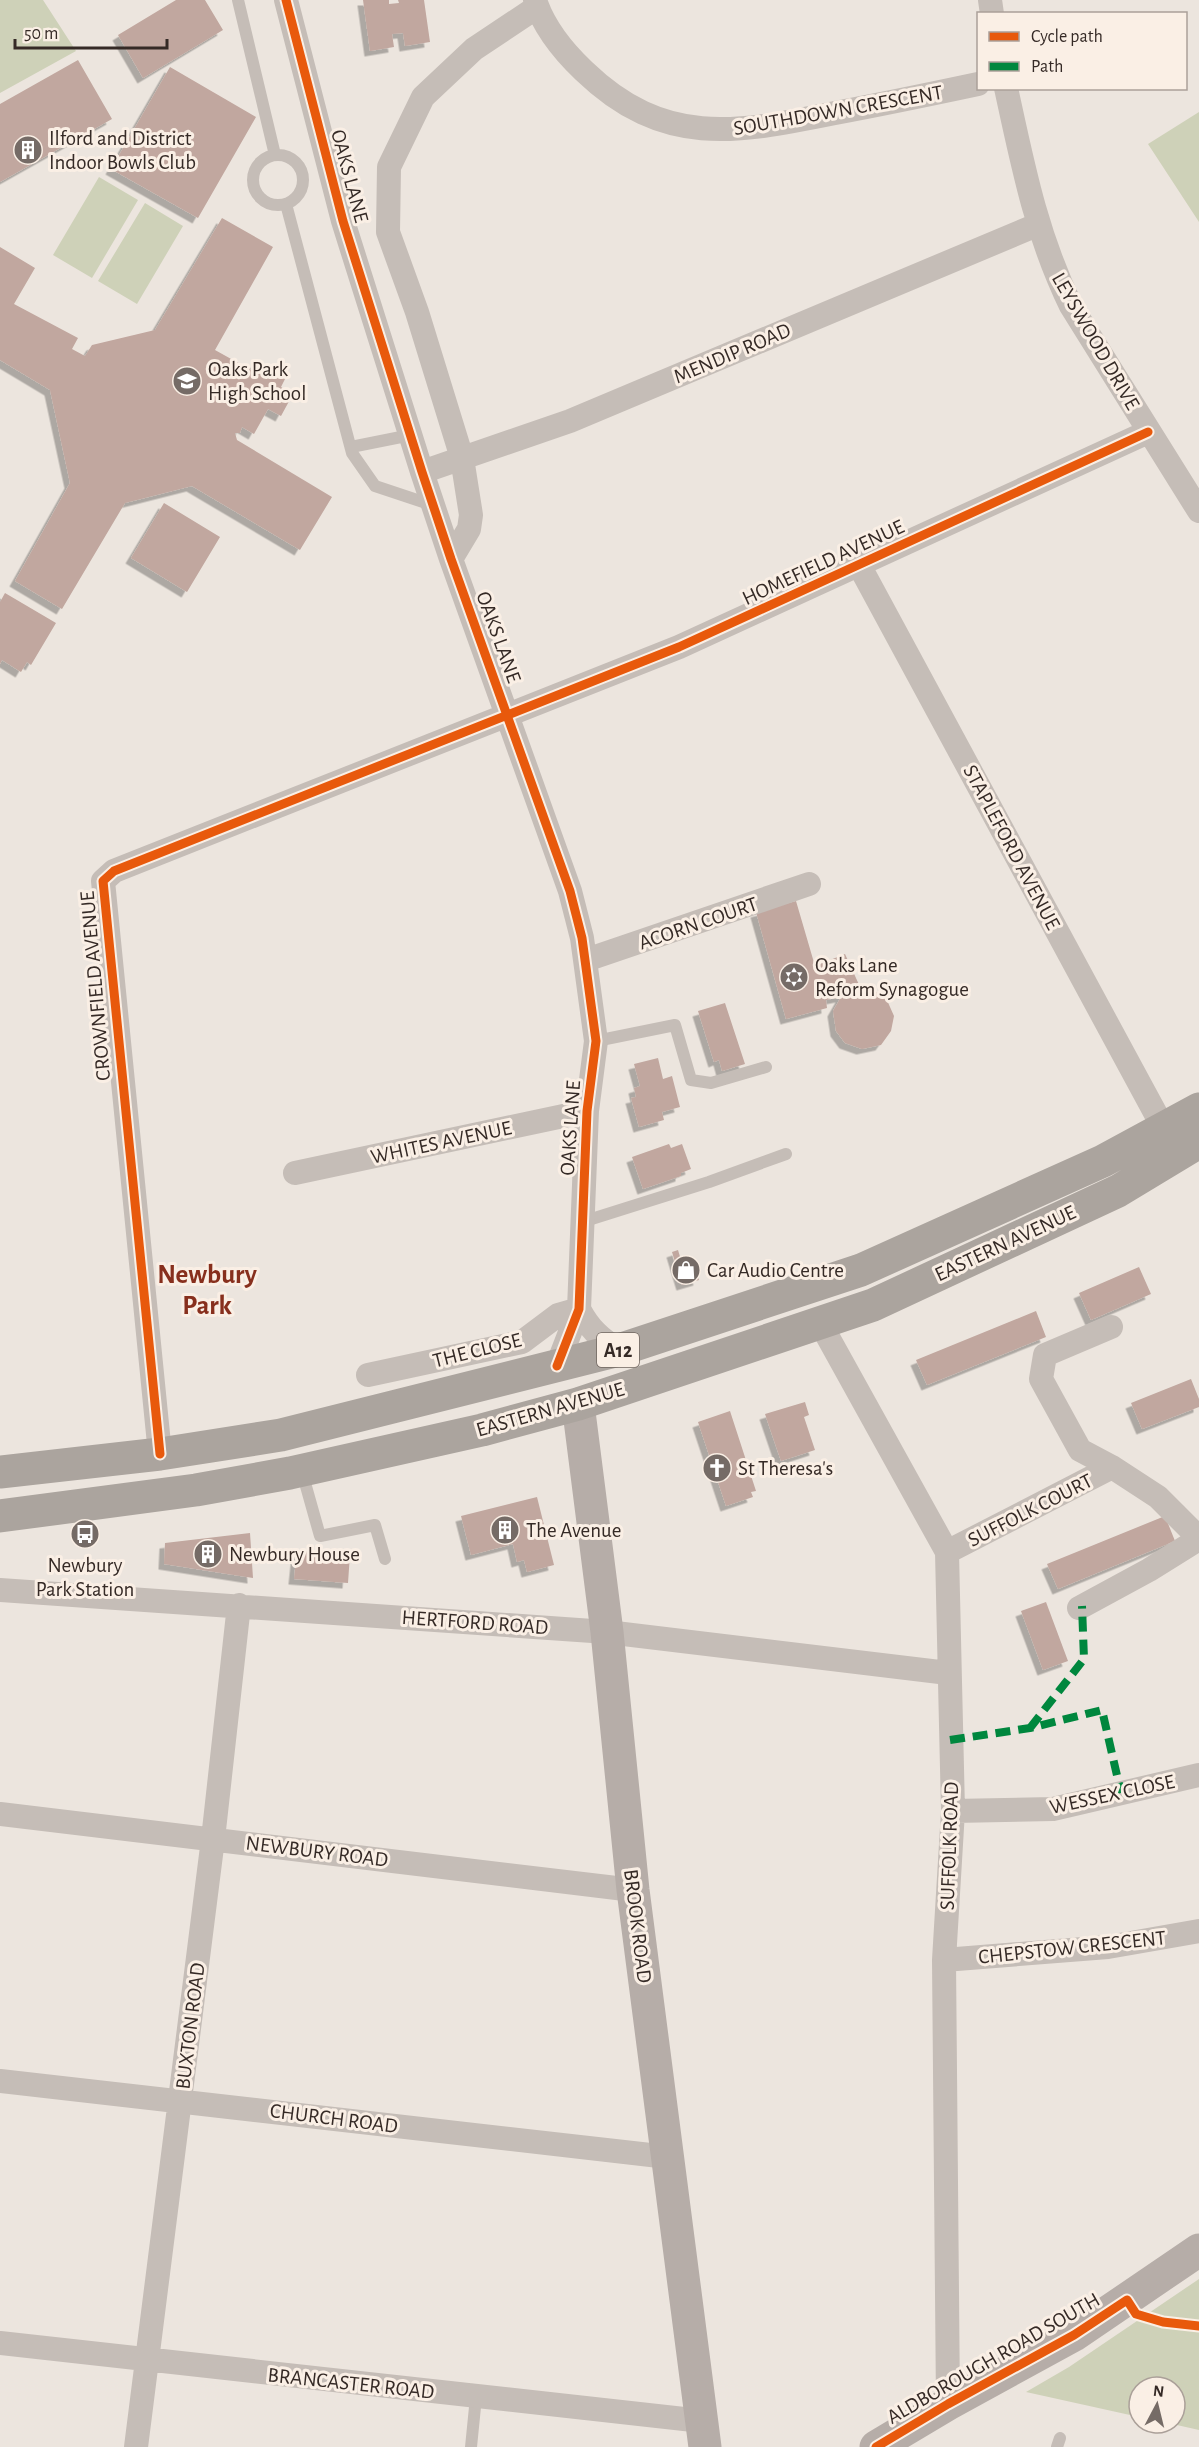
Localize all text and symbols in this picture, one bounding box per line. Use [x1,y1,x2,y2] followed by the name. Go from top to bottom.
[15,12,166,50] scale bar
[977,12,1187,90] legend
[24,25,58,43] text: 50 m
[1031,28,1103,46] text: Cycle path
[1031,58,1063,76] text: Path
[732,82,944,139] street label: SOUTHDOWN CRESCENT
[327,127,372,225] street label: OAKS LANE
[49,128,196,173] place label: Ilford and District Indoor Bowls Club
[12,134,44,166] building icon: Ilford and District Indoor Bowls Club
[1048,269,1143,413] street label: LEYSWOOD DRIVE
[671,319,794,388] street label: MENDIP ROAD
[208,359,306,404] place label: Oaks Park High School
[171,365,203,397] school or university icon: Oaks Park High School
[739,516,907,609] street label: HOMEFIELD AVENUE
[472,589,525,686] street label: OAKS LANE
[959,762,1064,933] street label: STAPLEFORD AVENUE
[77,890,114,1082] street label: CROWNFIELD AVENUE
[636,893,760,954] street label: ACORN COURT
[815,955,969,1000] place label: Oaks Lane Reform Synagogue
[778,961,810,993] synagogue icon: Oaks Lane Reform Synagogue
[557,1080,584,1176] street label: OAKS LANE
[369,1117,513,1168] street label: WHITES AVENUE
[931,1202,1079,1285] street label: EASTERN AVENUE
[670,1254,702,1286] shop icon: Car Audio Centre
[707,1260,844,1281] place label: Car Audio Centre
[157,1261,258,1319] district label: Newbury Park
[431,1329,524,1372] street label: THE CLOSE
[597,1333,639,1367] road number: A12
[474,1378,627,1441] street label: EASTERN AVENUE
[701,1452,733,1484] church icon: St Theresa's
[738,1458,833,1479] place label: St Theresa's
[964,1470,1096,1551] street label: SUFFOLK COURT
[489,1514,521,1546] building icon: The Avenue
[69,1518,101,1550] bus stop icon: Newbury Park Station
[526,1520,621,1541] place label: The Avenue
[192,1538,224,1570] building icon: Newbury House
[229,1544,360,1565] place label: Newbury House
[36,1555,134,1600] place label: Newbury Park Station
[401,1607,549,1638] street label: HERTFORD ROAD
[1048,1771,1176,1818] street label: WESSEX CLOSE
[937,1781,962,1911] street label: SUFFOLK ROAD
[244,1832,389,1871] street label: NEWBURY ROAD
[620,1868,655,1984] street label: BROOK ROAD
[977,1927,1167,1968] street label: CHEPSTOW CRESCENT
[172,1962,209,2091] street label: BUXTON ROAD
[269,2100,399,2137] street label: CHURCH ROAD
[883,2289,1103,2428] street label: ALDBOROUGH ROAD SOUTH
[267,2364,435,2403] street label: BRANCASTER ROAD
[1127,2375,1187,2435] north arrow
[1152,2382,1165,2400] text: N

